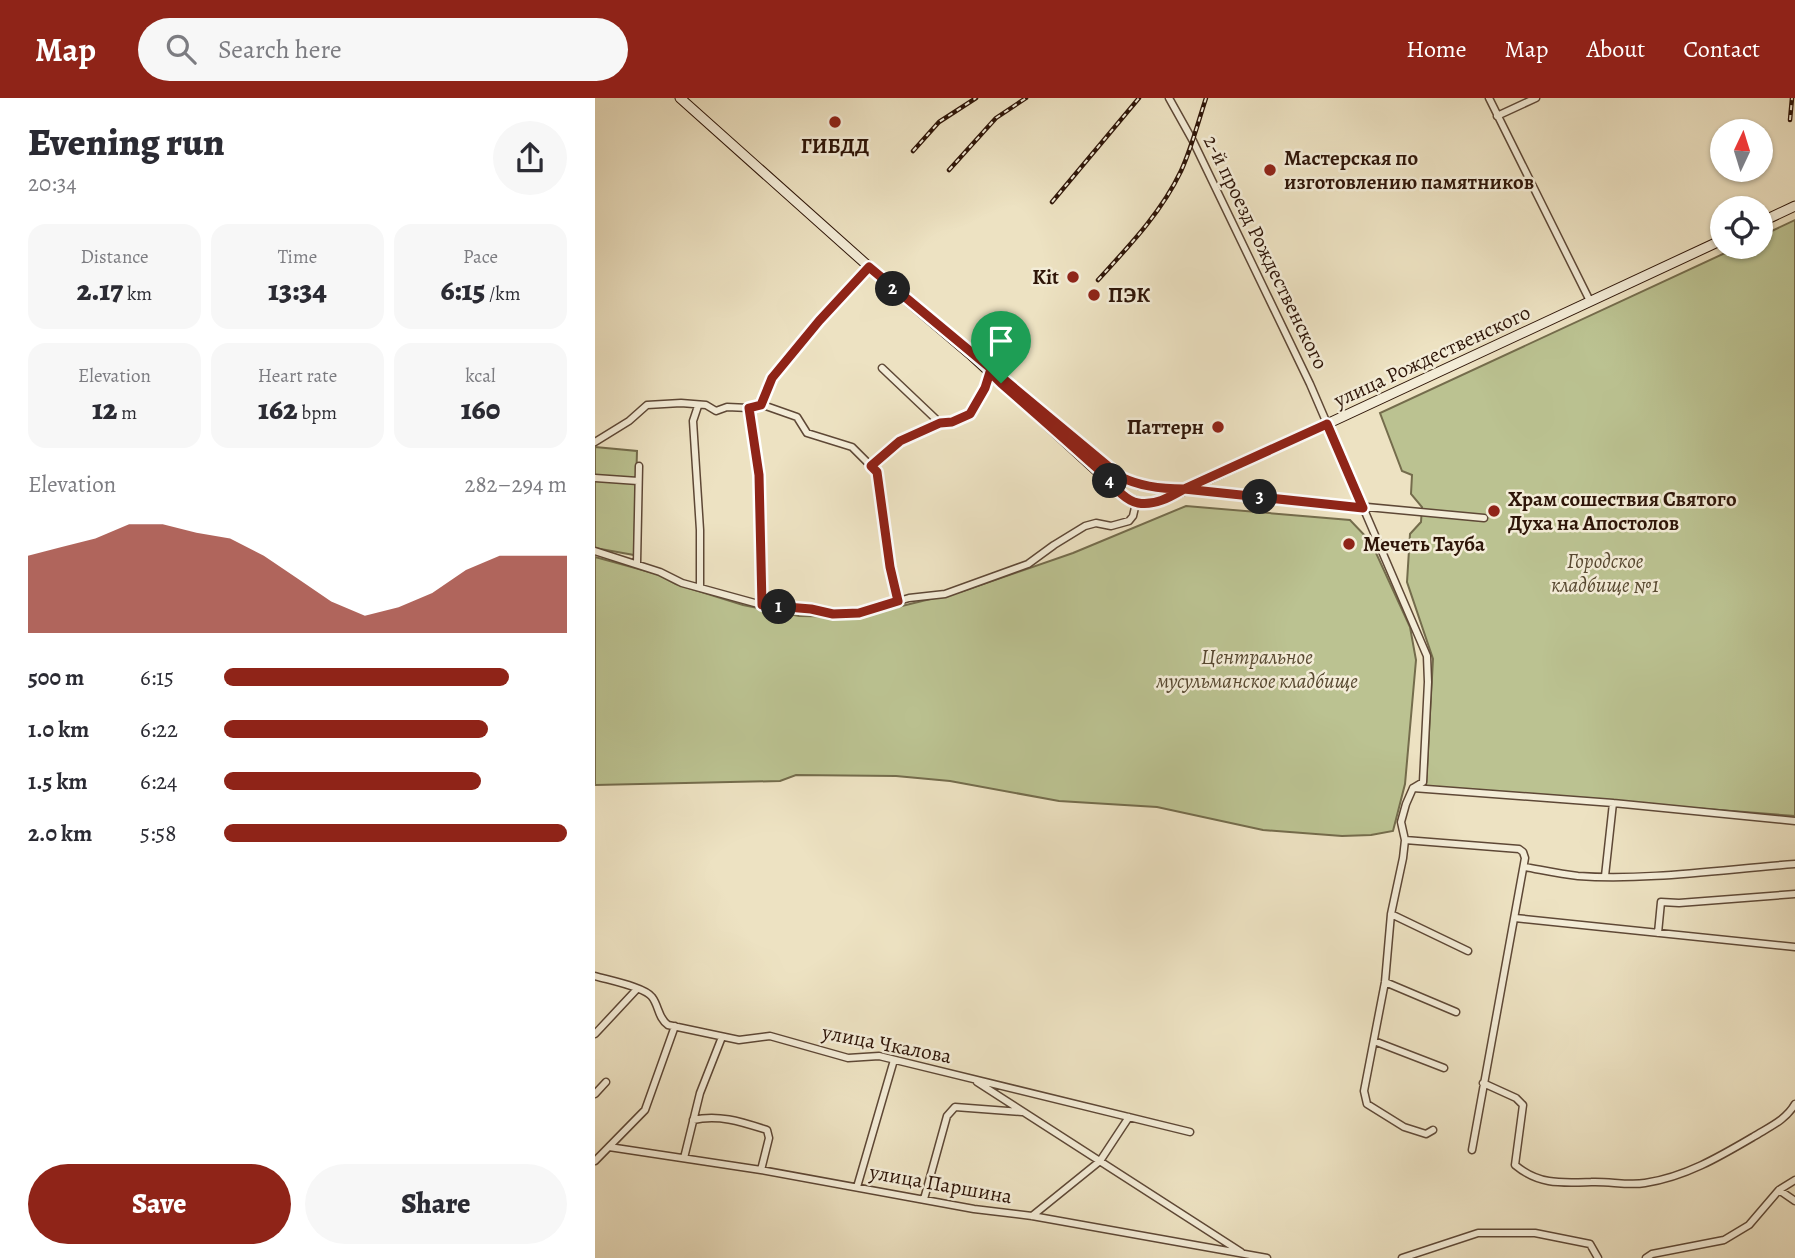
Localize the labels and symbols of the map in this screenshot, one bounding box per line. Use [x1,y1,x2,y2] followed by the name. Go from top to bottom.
[827,114,843,130] marker: ГИБДД
[1710,119,1773,182] north arrow
[1197,130,1335,374] street label: 2-й проезд Рождественского
[801,132,869,160] place label: ГИБДД
[1284,144,1534,196] place label: Мастерская по изготовлению памятников
[1262,162,1278,178] marker: Мастерская по изготовлению памятников
[1032,263,1059,291] place label: Kit
[1065,269,1081,285] marker: Kit
[875,272,911,306] pin: 2
[1108,281,1150,309] place label: ПЭК
[1086,287,1102,303] marker: ПЭК
[1328,298,1535,414] street label: улица Рождественского
[971,311,1031,383] pin
[1127,413,1204,441] place label: Паттерн
[1210,419,1226,435] marker: Паттерн
[1093,464,1127,498] pin: 4
[1243,480,1277,514] pin: 3
[1508,485,1737,537] place label: Храм сошествия Святого Духа на Апостолов
[1486,503,1502,519] marker: Храм сошествия Святого Духа на Апостолов
[1363,530,1485,558] place label: Мечеть Тауба
[1341,536,1357,552] marker: Мечеть Тауба
[1551,547,1659,599] park label: Городское кладбище №1
[761,589,797,624] pin: 1
[1155,643,1358,695] park label: Центральное мусульманское кладбище
[819,1018,954,1070] street label: улица Чкалова
[866,1158,1015,1210] street label: улица Паршина

